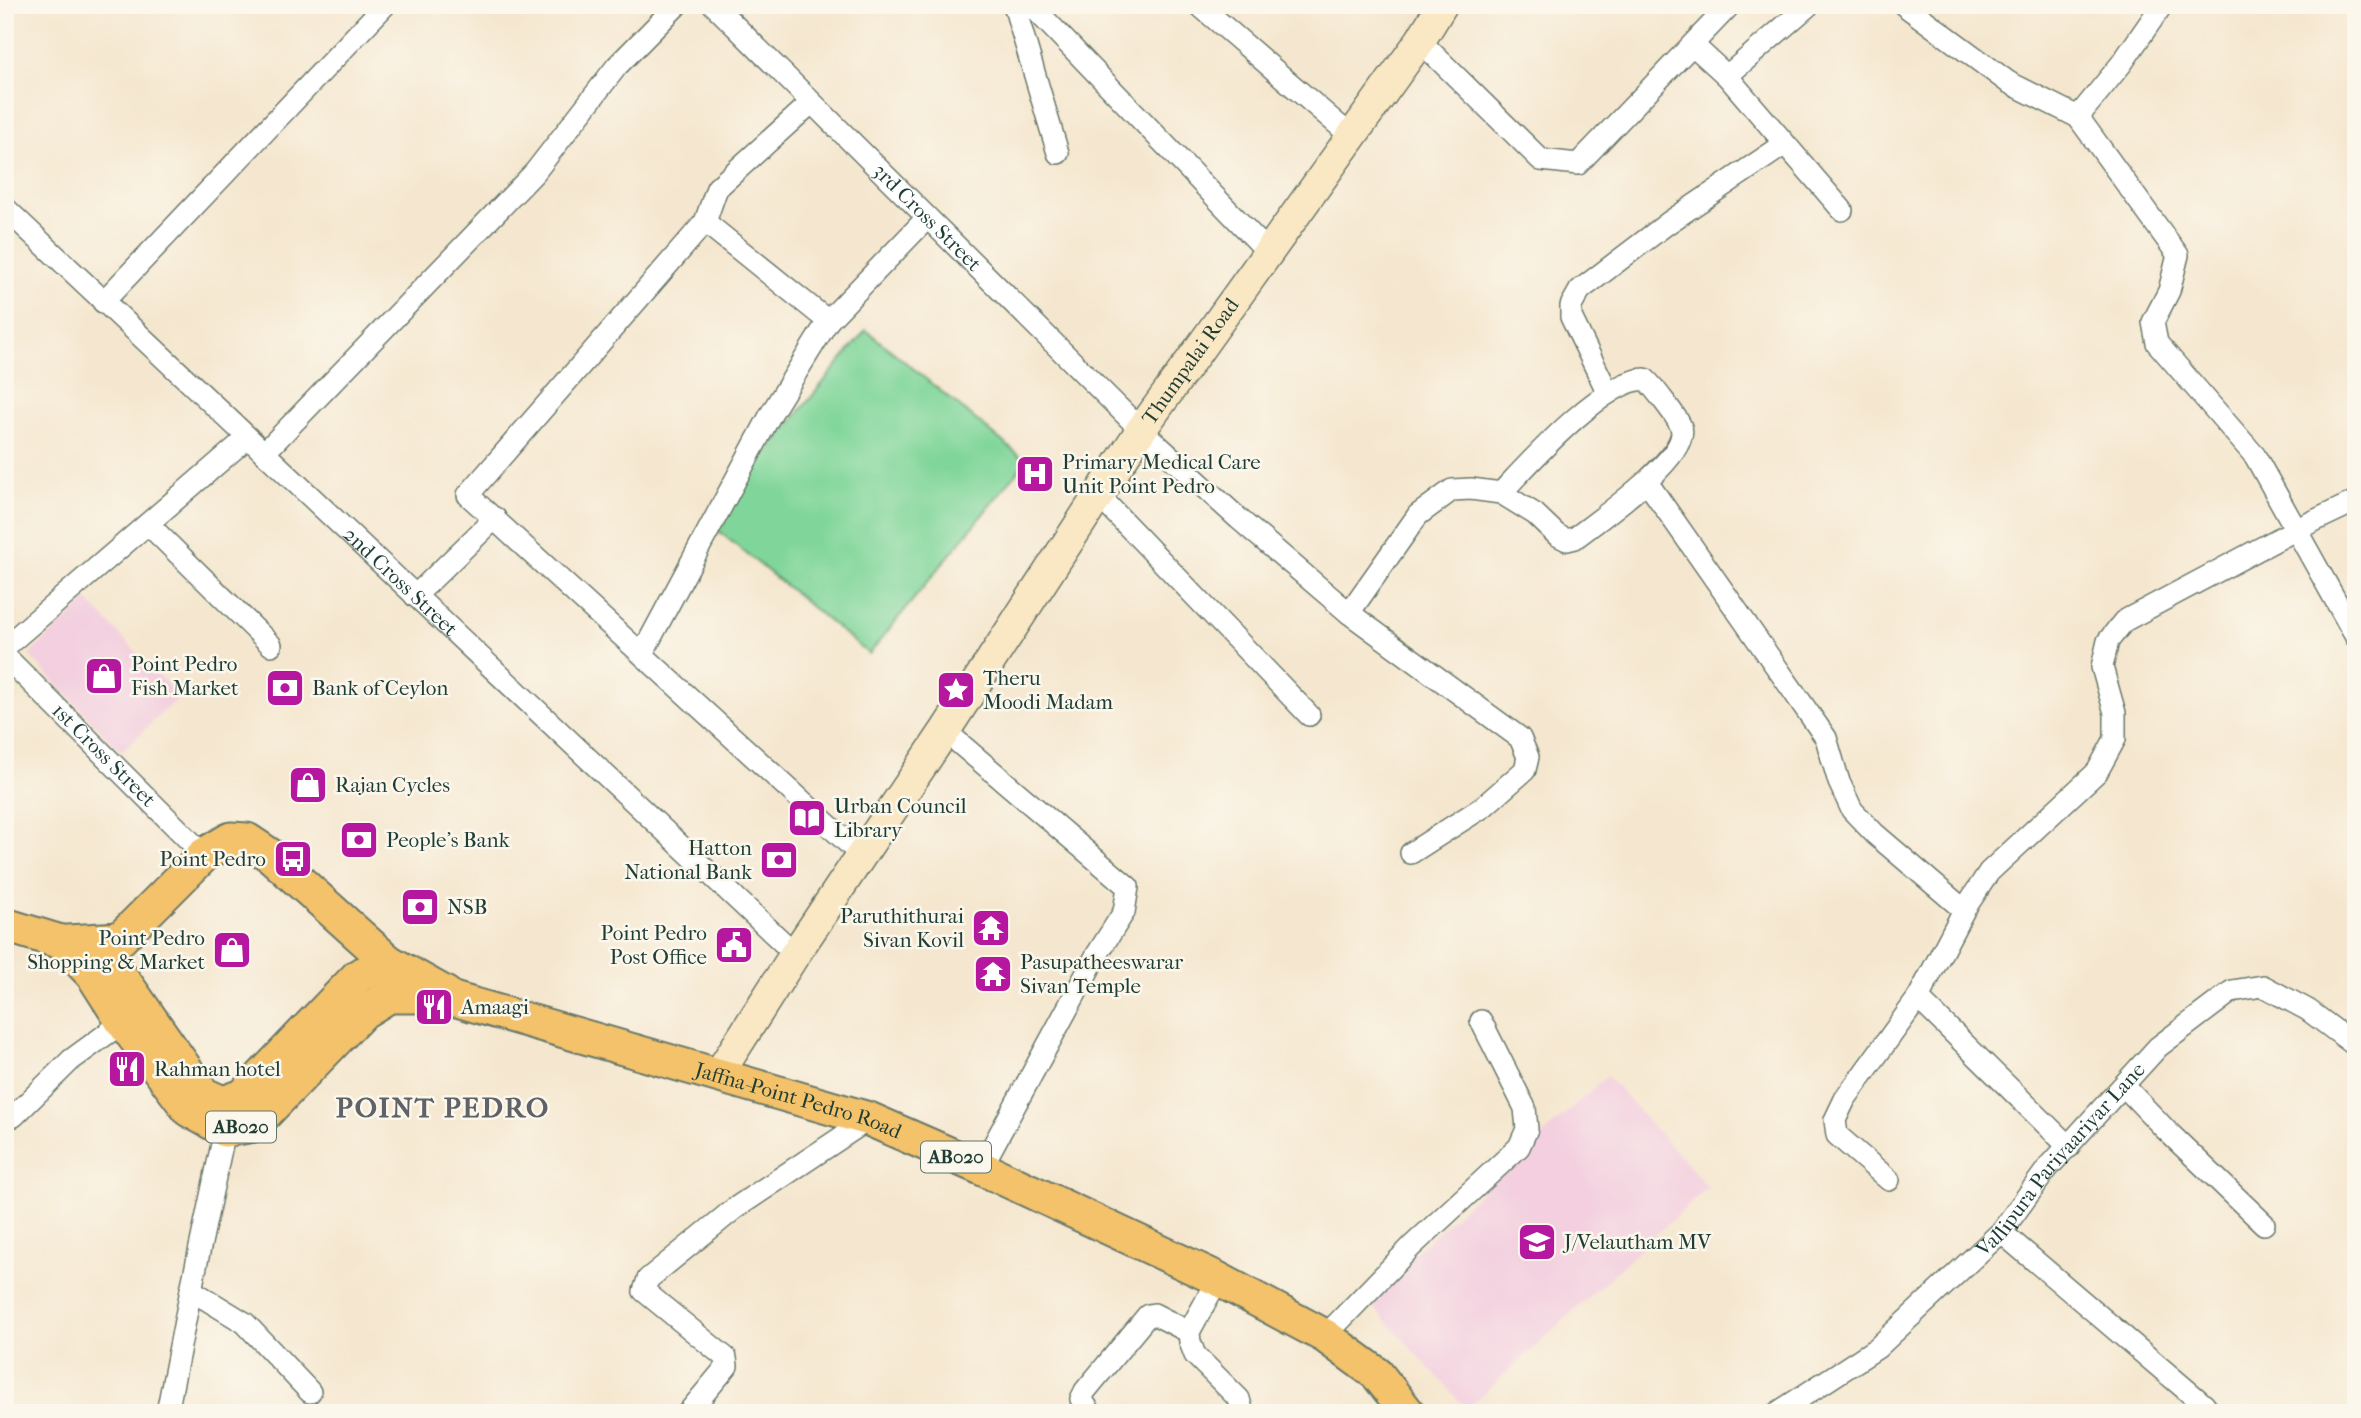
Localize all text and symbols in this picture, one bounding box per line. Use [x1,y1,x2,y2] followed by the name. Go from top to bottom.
[868,159,987,276] street label: 3rd Cross Street
[1137,293,1244,429] street label: Thumpalai Road
[1062,450,1261,498] place label: Primary Medical Care Unit Point Pedro
[1014,453,1056,495] hospital icon: Primary Medical Care Unit Point Pedro
[339,522,463,641] street label: 2nd Cross Street
[131,652,239,700] place label: Point Pedro Fish Market
[83,655,125,697] shop icon: Point Pedro Fish Market
[983,666,1113,714] place label: Theru Moodi Madam
[264,667,306,709] bank icon: Bank of Ceylon
[935,669,977,711] place icon: Theru Moodi Madam
[312,676,448,700] place label: Bank of Ceylon
[47,698,161,812] street label: 1st Cross Street
[287,764,329,806] shop icon: Rajan Cycles
[335,773,450,797] place label: Rajan Cycles
[834,794,967,842] place label: Urban Council Library
[786,797,828,839] library icon: Urban Council Library
[338,819,380,861] bank icon: People's Bank
[386,828,510,852] place label: People's Bank
[624,836,752,884] place label: Hatton National Bank
[272,838,314,880] bus stop icon: Point Pedro
[758,839,800,881] bank icon: Hatton National Bank
[160,847,266,871] place label: Point Pedro
[399,886,441,928] bank icon: NSB
[447,895,487,919] place label: NSB
[840,904,964,952] place label: Paruthithurai Sivan Kovil
[970,907,1012,949] temple icon: Paruthithurai Sivan Kovil
[601,921,707,969] place label: Point Pedro Post Office
[713,924,755,966] public building icon: Point Pedro Post Office
[27,926,205,974] place label: Point Pedro Shopping & Market
[211,929,253,971] shop icon: Point Pedro Shopping & Market
[1020,950,1183,998] place label: Pasupatheeswarar Sivan Temple
[972,953,1014,995] temple icon: Pasupatheeswarar Sivan Temple
[413,986,455,1028] restaurant icon: Amaagi
[460,995,529,1019] place label: Amaagi
[106,1048,148,1090] restaurant icon: Rahman hotel
[154,1057,281,1081] place label: Rahman hotel
[691,1057,906,1144] street label: Jaffna-Point Pedro Road
[1970,1058,2150,1262] street label: Vallipura Pariyaariyar Lane
[336,1091,550,1124] district label: POINT PEDRO
[206,1112,276,1142] road number: AB020
[921,1142,991,1172] road number: AB020
[1516,1221,1558,1263] school or university icon: J/Velautham MV
[1562,1230,1712,1254] place label: J/Velautham MV

